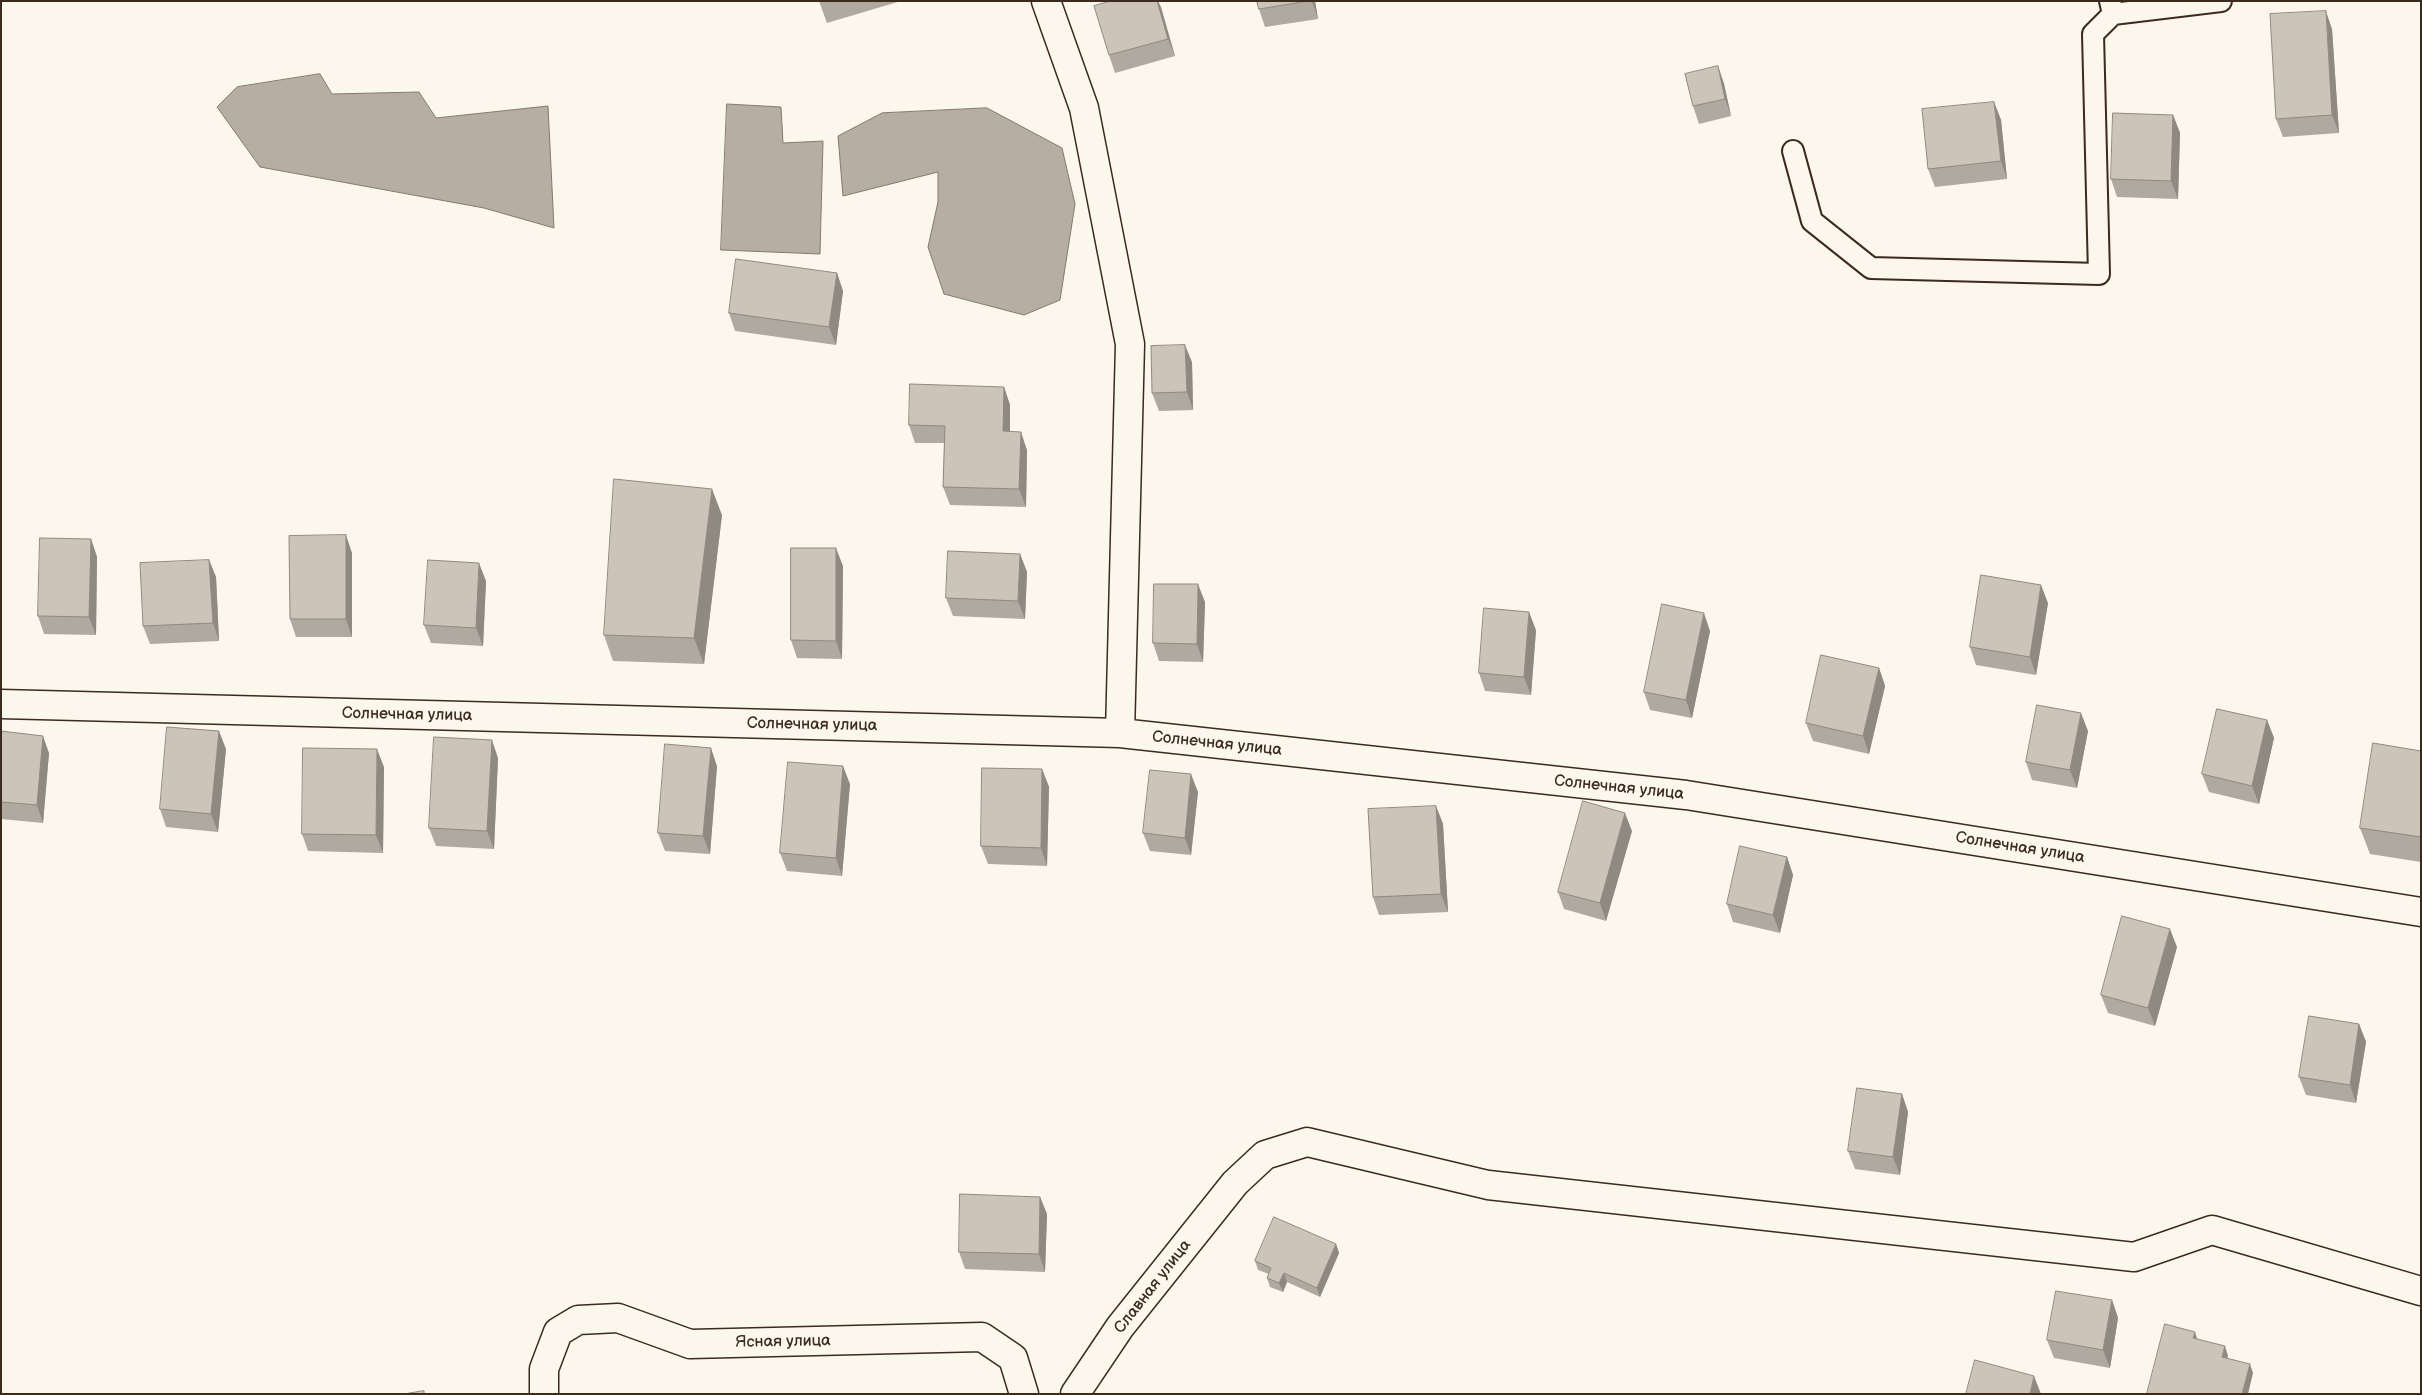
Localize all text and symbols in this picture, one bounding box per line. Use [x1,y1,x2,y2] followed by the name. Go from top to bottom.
[342,704,472,726] street label: Солнечная улица
[747,714,877,736] street label: Солнечная улица
[1151,728,1283,760] street label: Солнечная улица
[1553,772,1685,804] street label: Солнечная улица
[1954,828,2086,868] street label: Солнечная улица
[1110,1236,1196,1338] street label: Славная улица
[735,1332,831,1352] street label: Ясная улица

